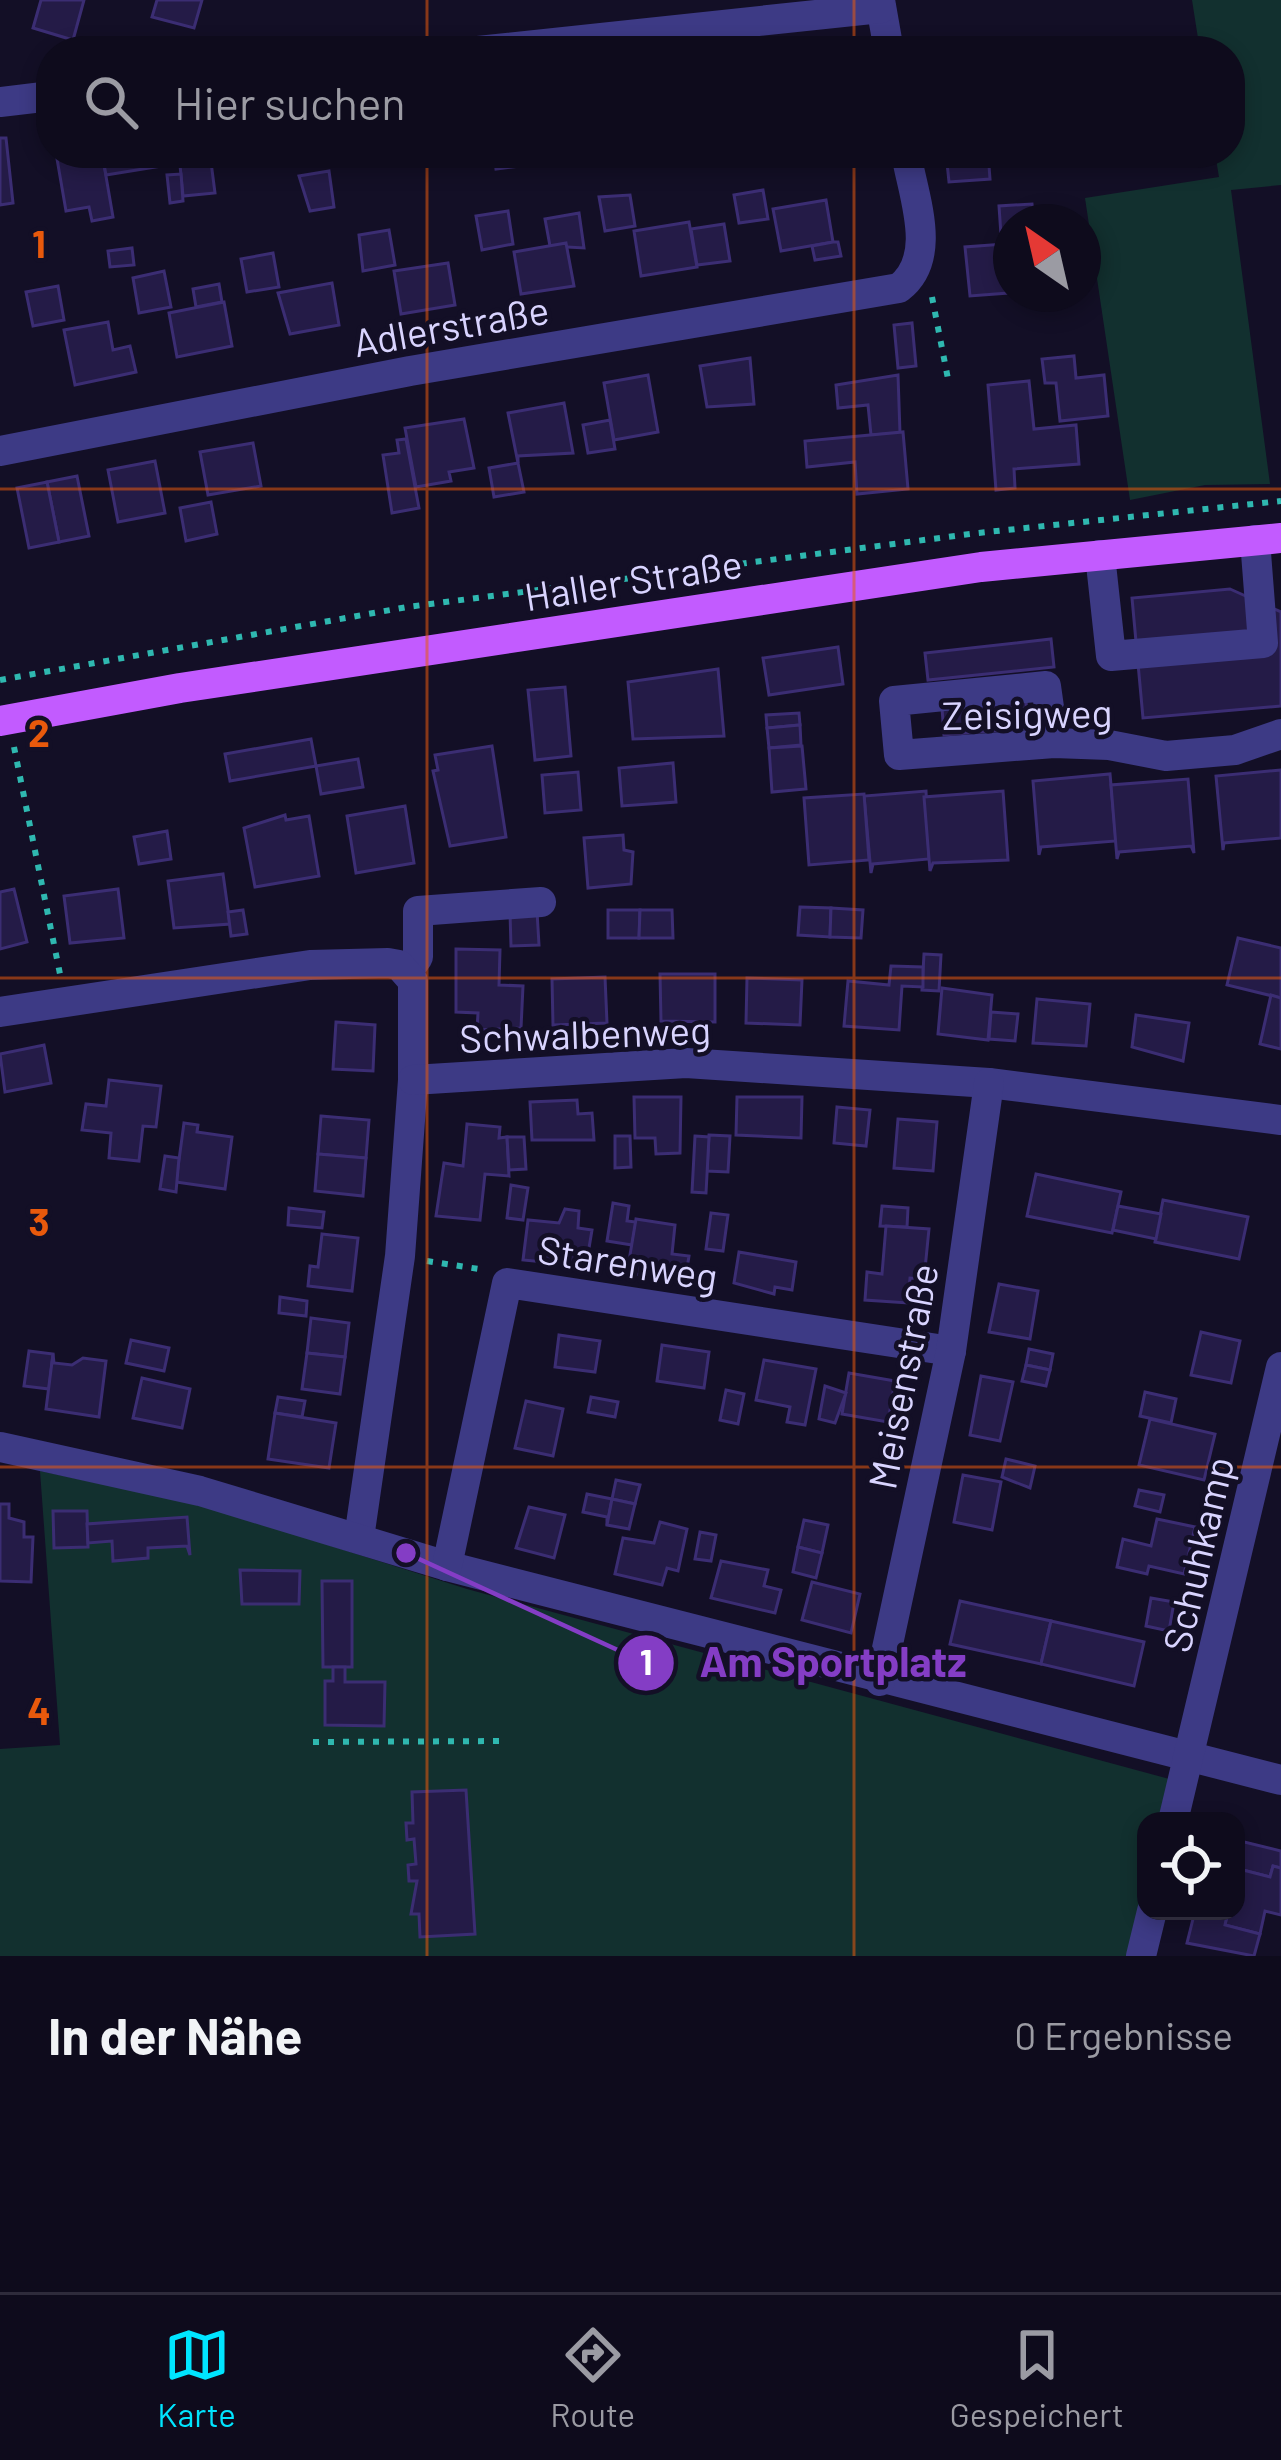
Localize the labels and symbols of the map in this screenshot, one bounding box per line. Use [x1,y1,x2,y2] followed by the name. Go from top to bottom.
[993,204,1101,312] north arrow
[32,219,46,266] text: 1
[350,285,552,365] street label: Adlerstraße
[521,539,745,619] street label: Haller Straße
[941,688,1113,738] street label: Zeisigweg
[28,708,50,755] text: 2
[458,1005,712,1061] street label: Schwalbenweg
[28,1197,50,1244] text: 3
[535,1225,721,1299] street label: Starenweg
[857,1259,947,1493] street label: Meisenstraße
[1152,1452,1242,1656] street label: Schuhkamp
[616,1624,991,1702] callout: Am Sportplatz
[699,1635,967,1685] text: Am Sportplatz
[640,1639,652,1682] text: 1
[27,1686,51,1733] text: 4

